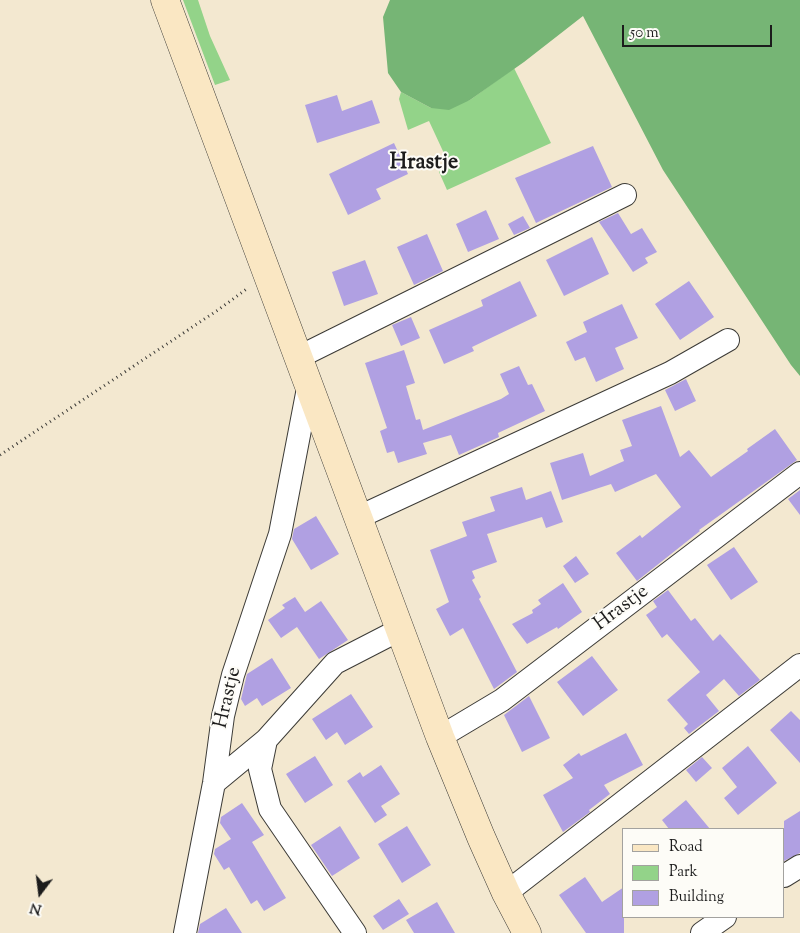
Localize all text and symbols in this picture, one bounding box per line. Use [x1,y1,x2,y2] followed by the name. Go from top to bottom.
[625,15,775,47] scale bar
[630,23,659,44] text: 50 m
[390,151,458,177] district label: Hrastje
[590,581,654,637] street label: Hrastje
[210,665,248,731] street label: Hrastje
[622,828,785,918] legend
[669,837,703,858] text: Road
[669,862,698,883] text: Park
[15,868,65,918] north arrow
[669,887,724,908] text: Building
[28,896,44,919] text: N

